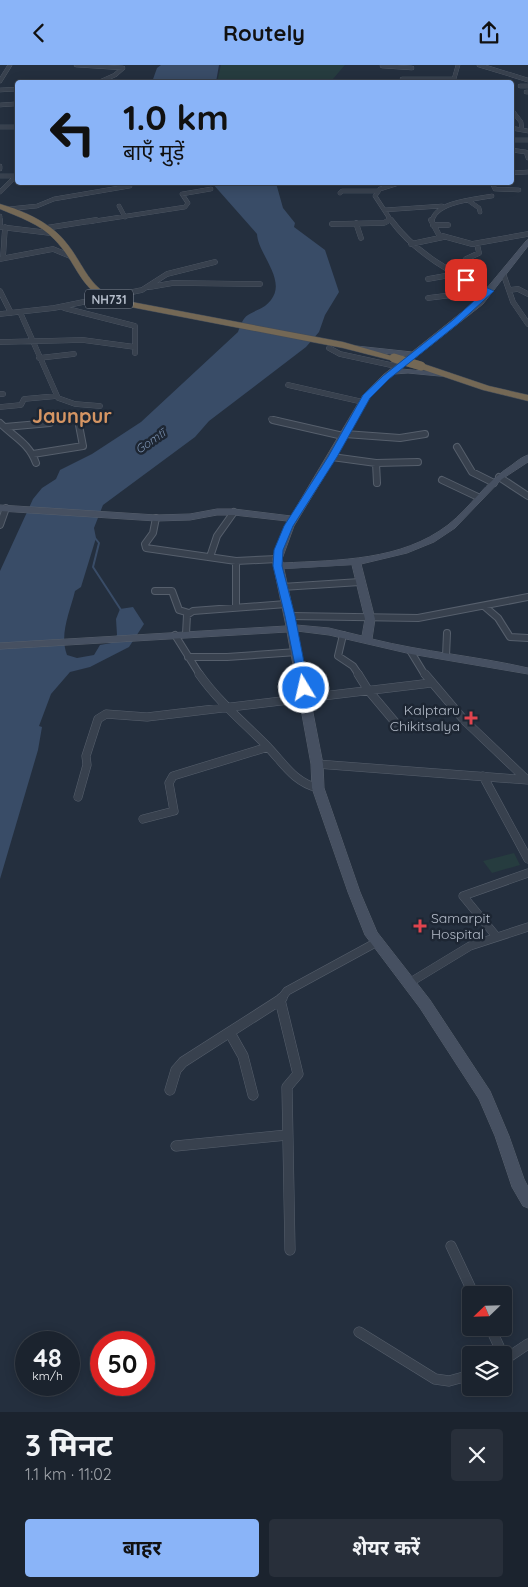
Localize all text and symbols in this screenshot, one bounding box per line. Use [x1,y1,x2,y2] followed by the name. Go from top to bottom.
[25,19,53,47] icon: back
[223,19,305,47] text: Routely
[475,19,503,47] icon: share
[123,95,229,139] text: 1.0 km
[40,100,105,165] icon: left
[123,138,184,166] text: बाएँ मुड़ें
[445,259,487,301] pin
[452,266,480,294] icon: arrive
[85,289,133,308] road number: NH731
[32,403,112,428] district label: Jaunpur
[132,424,170,457] water label: Gomtī
[277,661,329,713] position arrow
[390,701,460,735] place label: Kalptaru Chikitsalya
[464,711,478,725] marker: Kalptaru Chikitsalya
[431,909,490,943] place label: Samarpit Hospital
[413,919,427,933] marker: Samarpit Hospital
[462,1286,512,1336] north arrow
[462,1286,512,1396] map controls
[90,1331,155,1396] speed limit sign: 50
[33,1342,62,1373] text: 48
[462,1346,512,1396] button: layers
[32,1368,63,1383] text: km/h
[25,1426,112,1464] text: 3 मिनट
[451,1429,503,1481] button: close
[25,1464,112,1484] text: 1.1 km · 11:02
[25,1519,259,1577] button: बाहर
[269,1519,503,1577] button: शेयर करें

